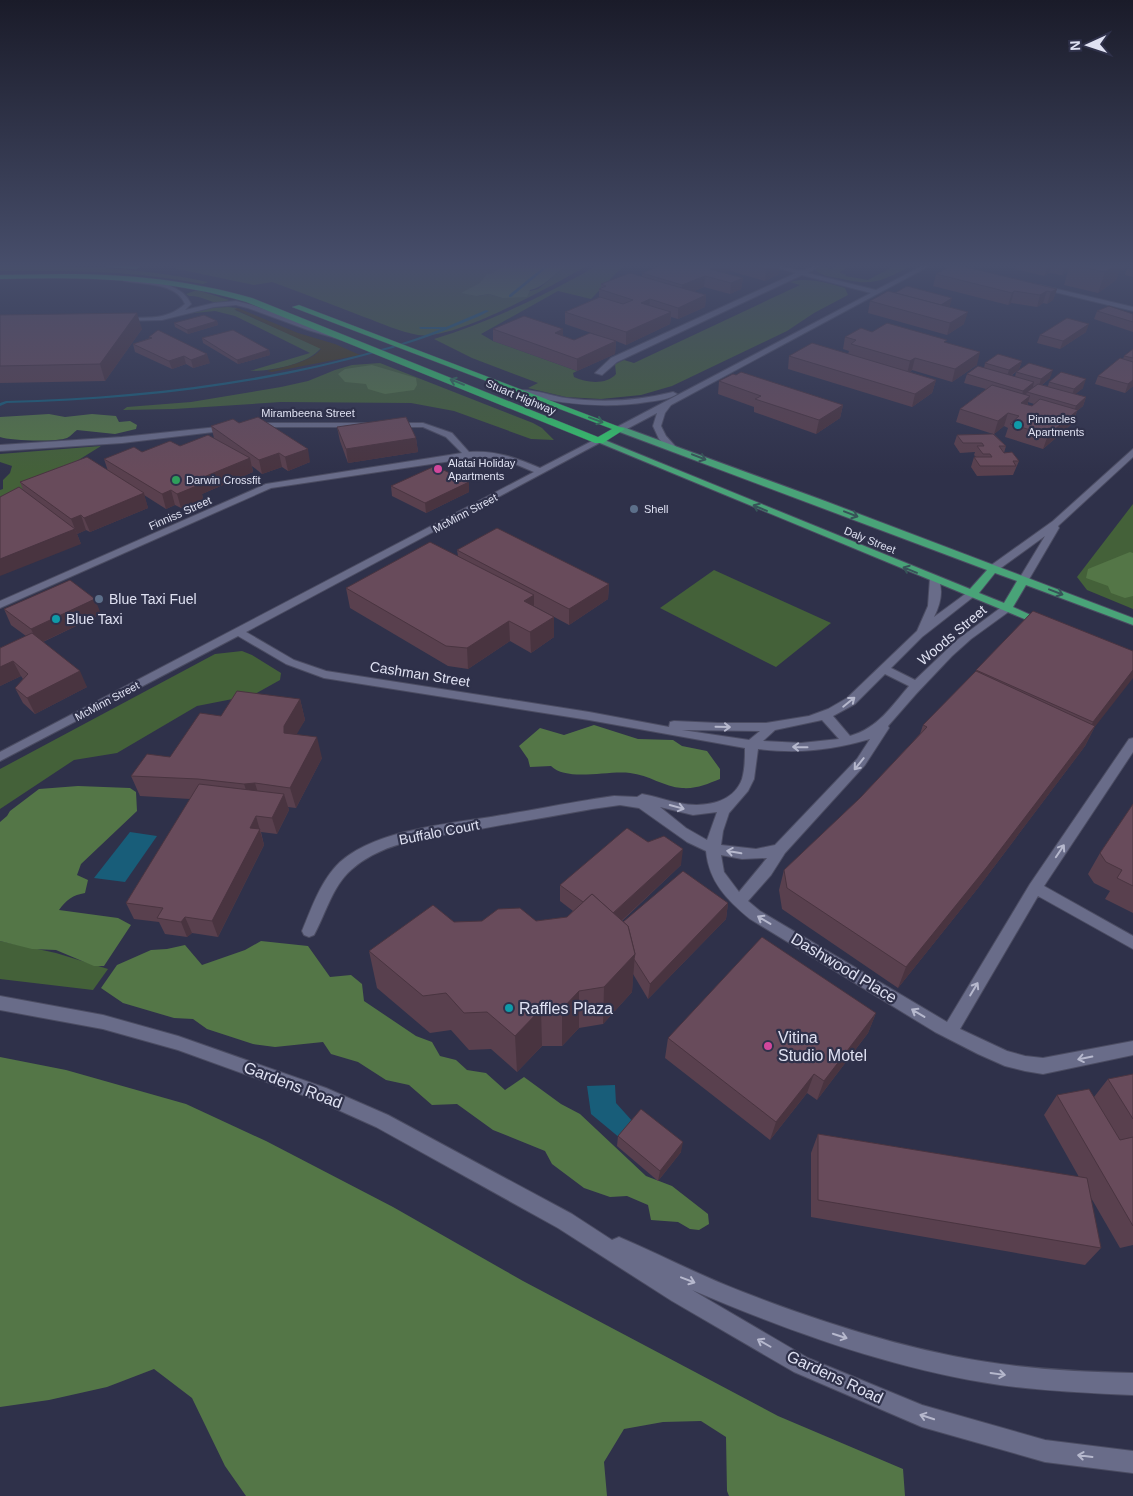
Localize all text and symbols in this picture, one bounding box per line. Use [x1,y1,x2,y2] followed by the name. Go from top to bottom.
[1063,20,1113,70] north arrow
[1067,40,1083,51] text: N
[450,377,465,387] one-way arrow
[484,377,558,417] street label: Stuart Highway
[261,407,355,419] street label: Mirambeena Street
[1028,413,1085,438] place label: Pinnacles Apartments
[588,416,603,425] one-way arrow
[1012,419,1024,431] marker: Pinnacles Apartments
[690,453,706,462] one-way arrow
[448,457,516,482] place label: Alatai Holiday Apartments
[432,463,444,475] marker: Alatai Holiday Apartments
[170,474,182,486] marker: Darwin Crossfit
[186,474,261,486] place label: Darwin Crossfit
[431,491,499,535] street label: McMinn Street
[147,494,213,532] street label: Finniss Street
[628,503,640,515] marker: Shell
[644,503,668,515] place label: Shell
[753,503,768,513] one-way arrow
[843,510,858,519] one-way arrow
[843,524,897,556] street label: Daly Street
[903,565,918,574] one-way arrow
[1048,588,1063,597] one-way arrow
[109,591,197,607] place label: Blue Taxi Fuel
[93,593,105,605] marker: Blue Taxi Fuel
[914,602,990,668] street label: Woods Street
[66,611,123,627] place label: Blue Taxi
[50,613,62,625] marker: Blue Taxi
[369,658,471,690] street label: Cashman Street
[73,679,141,723] street label: McMinn Street
[842,696,855,707] one-way arrow
[714,722,731,732] one-way arrow
[792,742,808,752] one-way arrow
[853,757,864,770] one-way arrow
[669,803,685,812] one-way arrow
[397,816,481,848] street label: Buffalo Court
[1054,844,1065,858] one-way arrow
[727,846,743,856] one-way arrow
[757,915,771,925] one-way arrow
[788,930,900,1006] street label: Dashwood Place
[970,983,980,997] one-way arrow
[519,1000,613,1017] place label: Raffles Plaza
[503,1002,515,1014] marker: Raffles Plaza
[912,1007,926,1017] one-way arrow
[778,1029,867,1064] place label: Vitina Studio Motel
[762,1040,774,1052] marker: Vitina Studio Motel
[1078,1053,1094,1063] one-way arrow
[241,1058,345,1112] street label: Gardens Road
[680,1276,695,1285] one-way arrow
[832,1332,847,1341] one-way arrow
[756,1338,771,1348] one-way arrow
[784,1347,886,1407] street label: Gardens Road
[989,1370,1005,1380] one-way arrow
[920,1412,936,1421] one-way arrow
[1077,1451,1093,1461] one-way arrow

